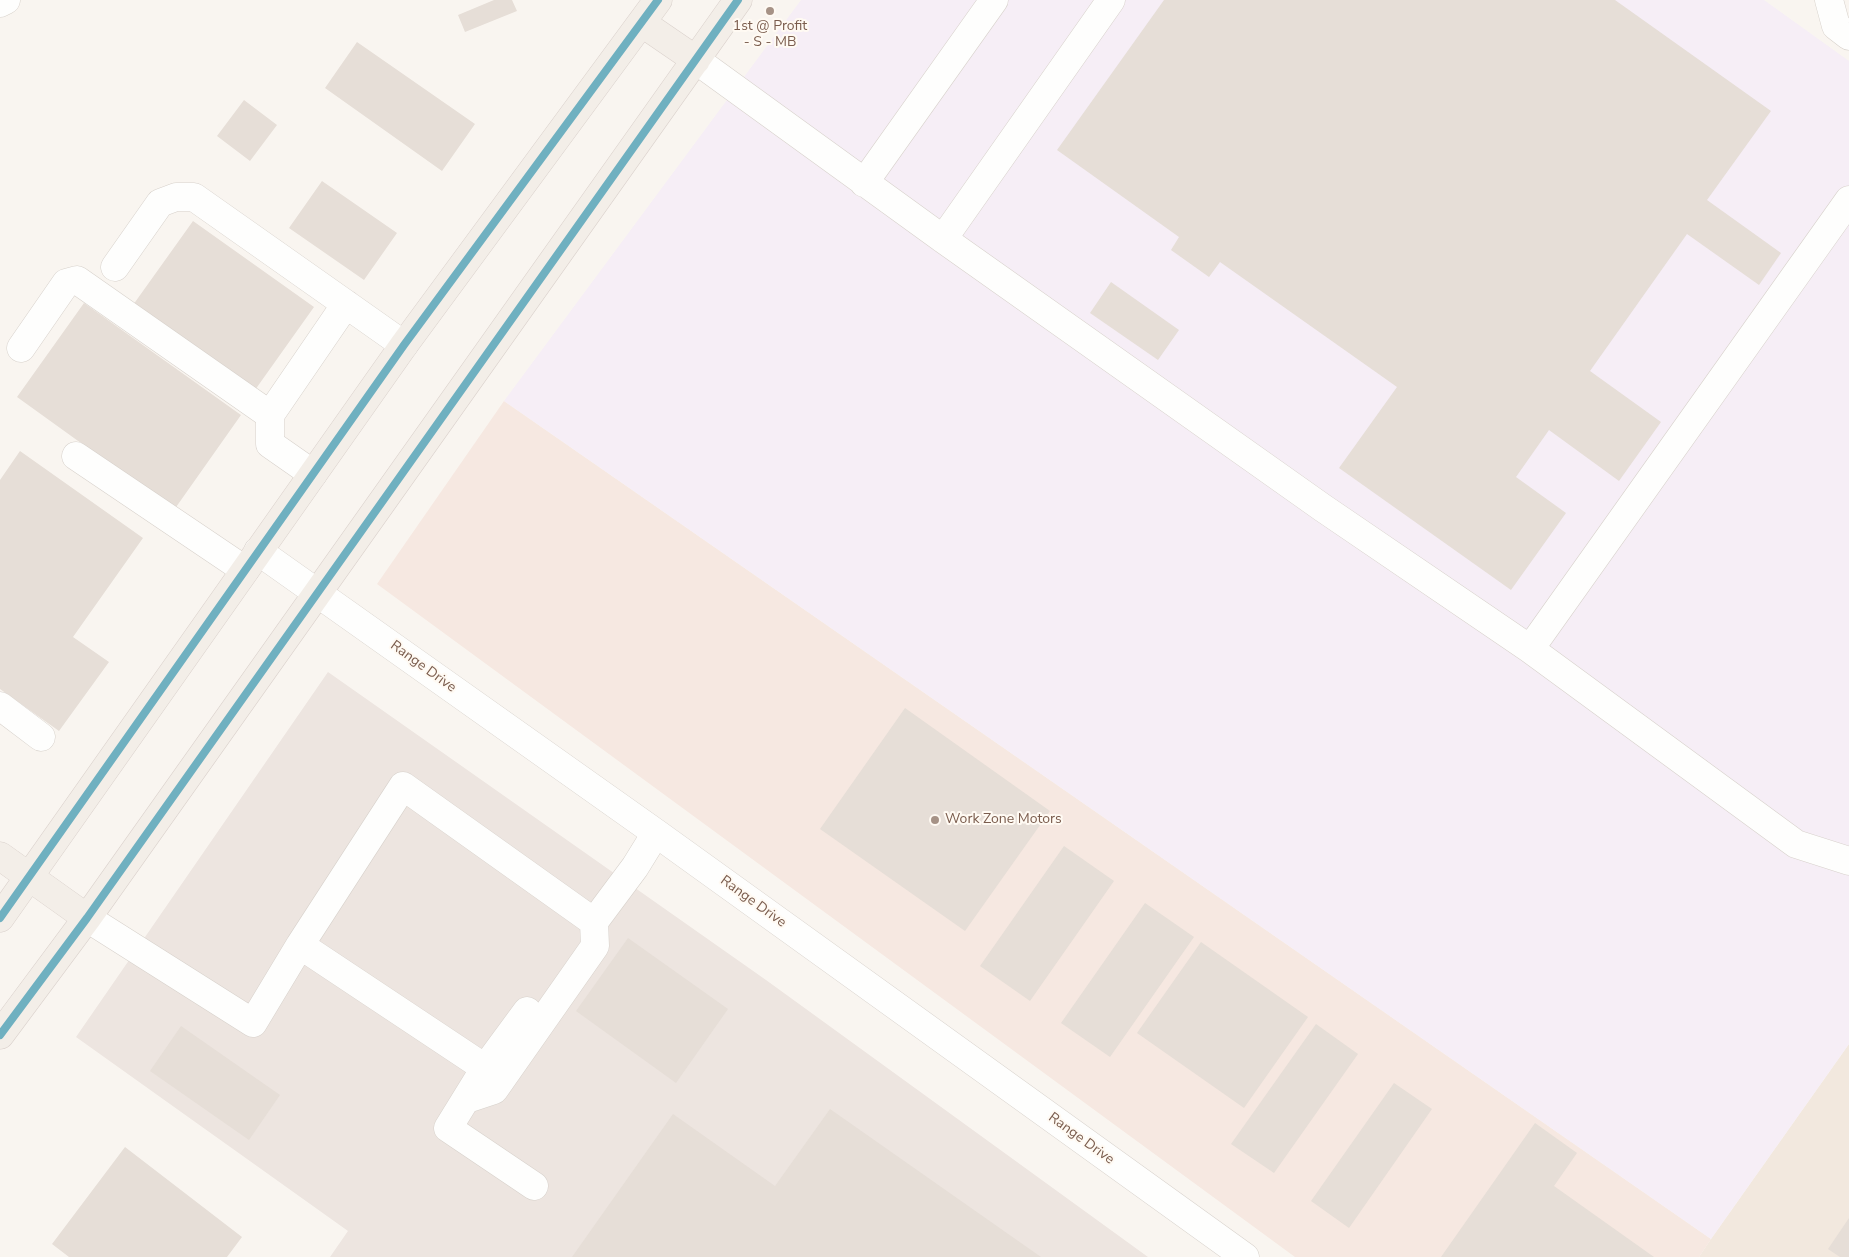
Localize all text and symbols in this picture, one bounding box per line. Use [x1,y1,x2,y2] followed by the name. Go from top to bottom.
[764,5,776,17] marker: 1st @ Profit - S - MB
[733,19,807,52] place label: 1st @ Profit - S - MB
[387,638,459,696] street label: Range Drive
[945,812,1062,828] place label: Work Zone Motors
[929,814,941,826] marker: Work Zone Motors
[717,873,789,931] street label: Range Drive
[1045,1110,1117,1168] street label: Range Drive

